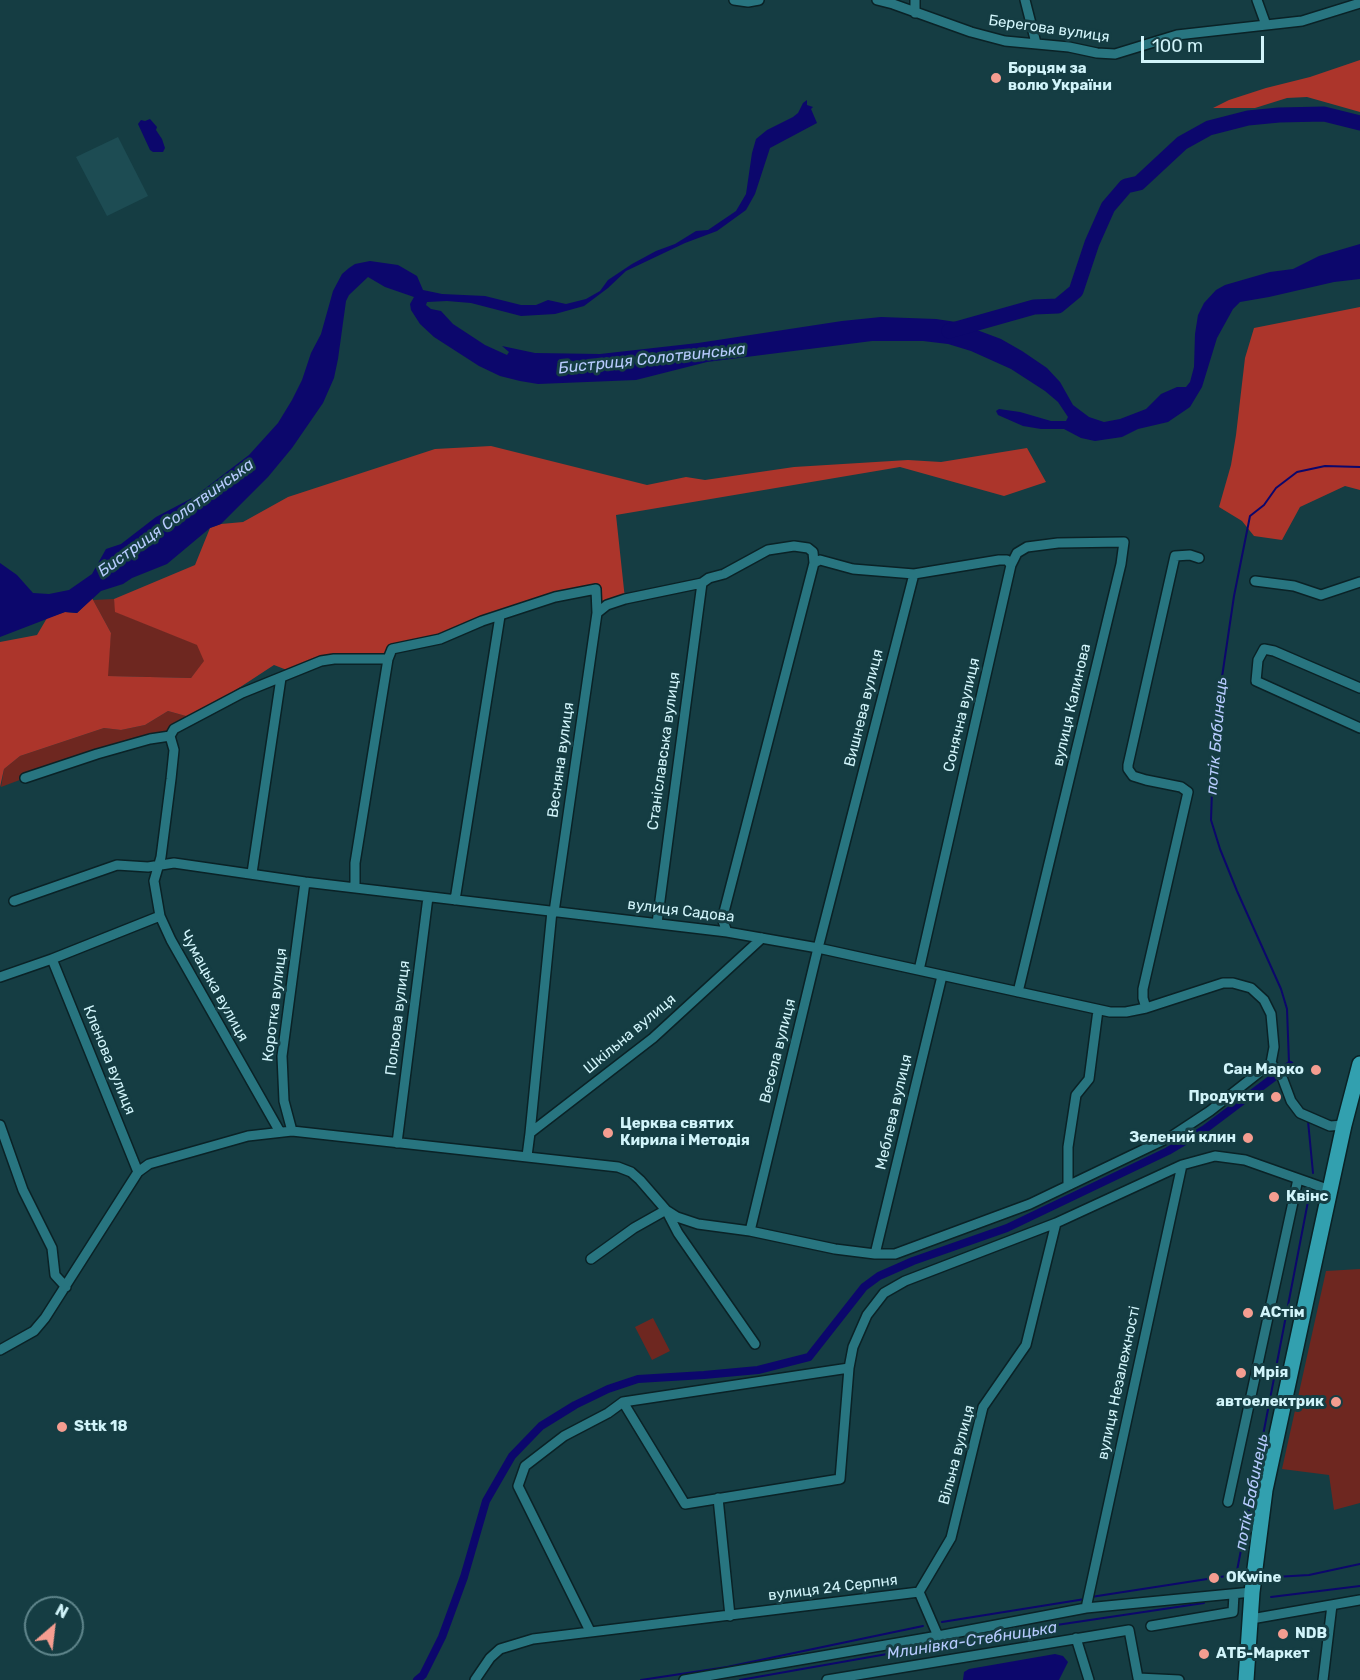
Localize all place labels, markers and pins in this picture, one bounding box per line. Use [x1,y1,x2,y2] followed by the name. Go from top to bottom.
[1008,60,1112,95] place label: Борцям за волю України
[989,71,1003,85] marker: Борцям за волю України
[1223,1061,1304,1079] place label: Сан Марко
[1309,1063,1323,1077] marker: Сан Марко
[1189,1088,1264,1106] place label: Продукти
[1269,1090,1283,1104] marker: Продукти
[620,1115,750,1150] place label: Церква святих Кирила і Методія
[601,1126,615,1140] marker: Церква святих Кирила і Методія
[1129,1129,1236,1147] place label: Зелений клин
[1241,1131,1255,1145] marker: Зелений клин
[1286,1188,1328,1206] place label: Квінс
[1267,1190,1281,1204] marker: Квінс
[1260,1304,1305,1322] place label: АСтім
[1241,1306,1255,1320] marker: АСтім
[1253,1364,1288,1382] place label: Мрія
[1234,1366,1248,1380] marker: Мрія
[1216,1393,1324,1411] place label: автоелектрик
[1329,1395,1343,1409] marker: автоелектрик
[74,1418,128,1436] place label: Sttk 18
[55,1420,69,1434] marker: Sttk 18
[1226,1569,1281,1587] place label: OKwine
[1207,1571,1221,1585] marker: OKwine
[1295,1625,1327,1643] place label: NDB
[1276,1627,1290,1641] marker: NDB
[1216,1645,1310,1663] place label: АТБ-Маркет
[1197,1647,1211,1661] marker: АТБ-Маркет

